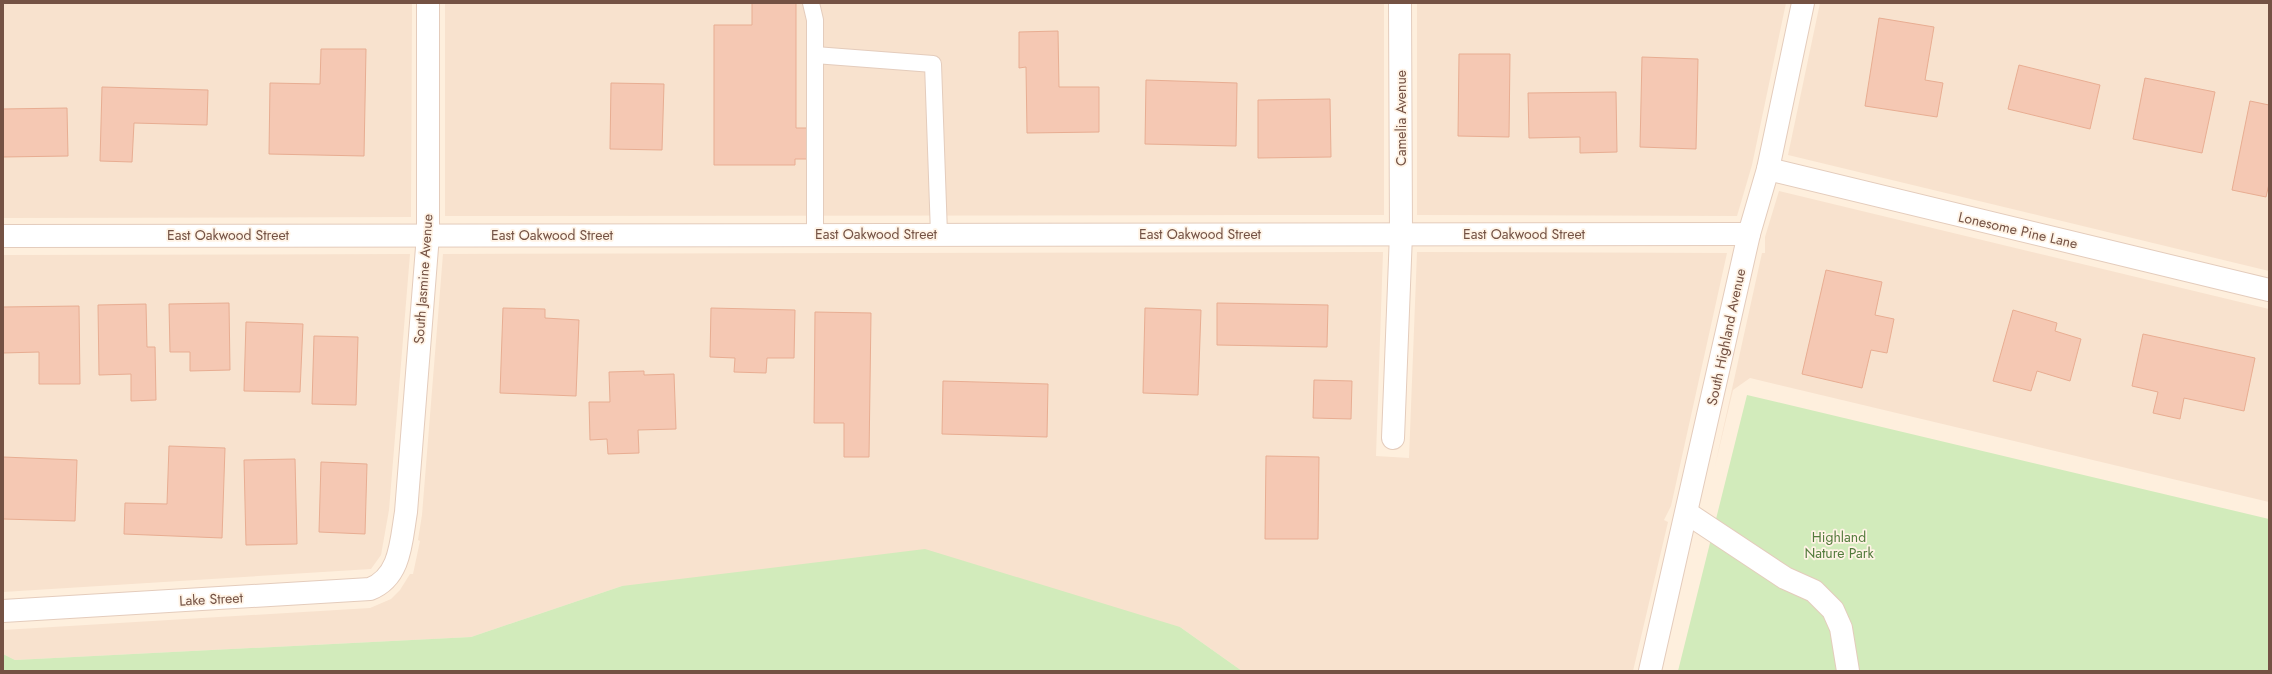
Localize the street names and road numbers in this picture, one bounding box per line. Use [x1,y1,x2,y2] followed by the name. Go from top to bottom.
[1391,70,1411,166] street label: Camelia Avenue
[1956,207,2080,253] street label: Lonesome Pine Lane
[408,213,438,345] street label: South Jasmine Avenue
[815,224,938,244] street label: East Oakwood Street
[1139,224,1262,244] street label: East Oakwood Street
[1463,224,1586,244] street label: East Oakwood Street
[167,225,290,245] street label: East Oakwood Street
[491,225,614,245] street label: East Oakwood Street
[1702,267,1750,407] street label: South Highland Avenue
[179,587,244,611] street label: Lake Street

